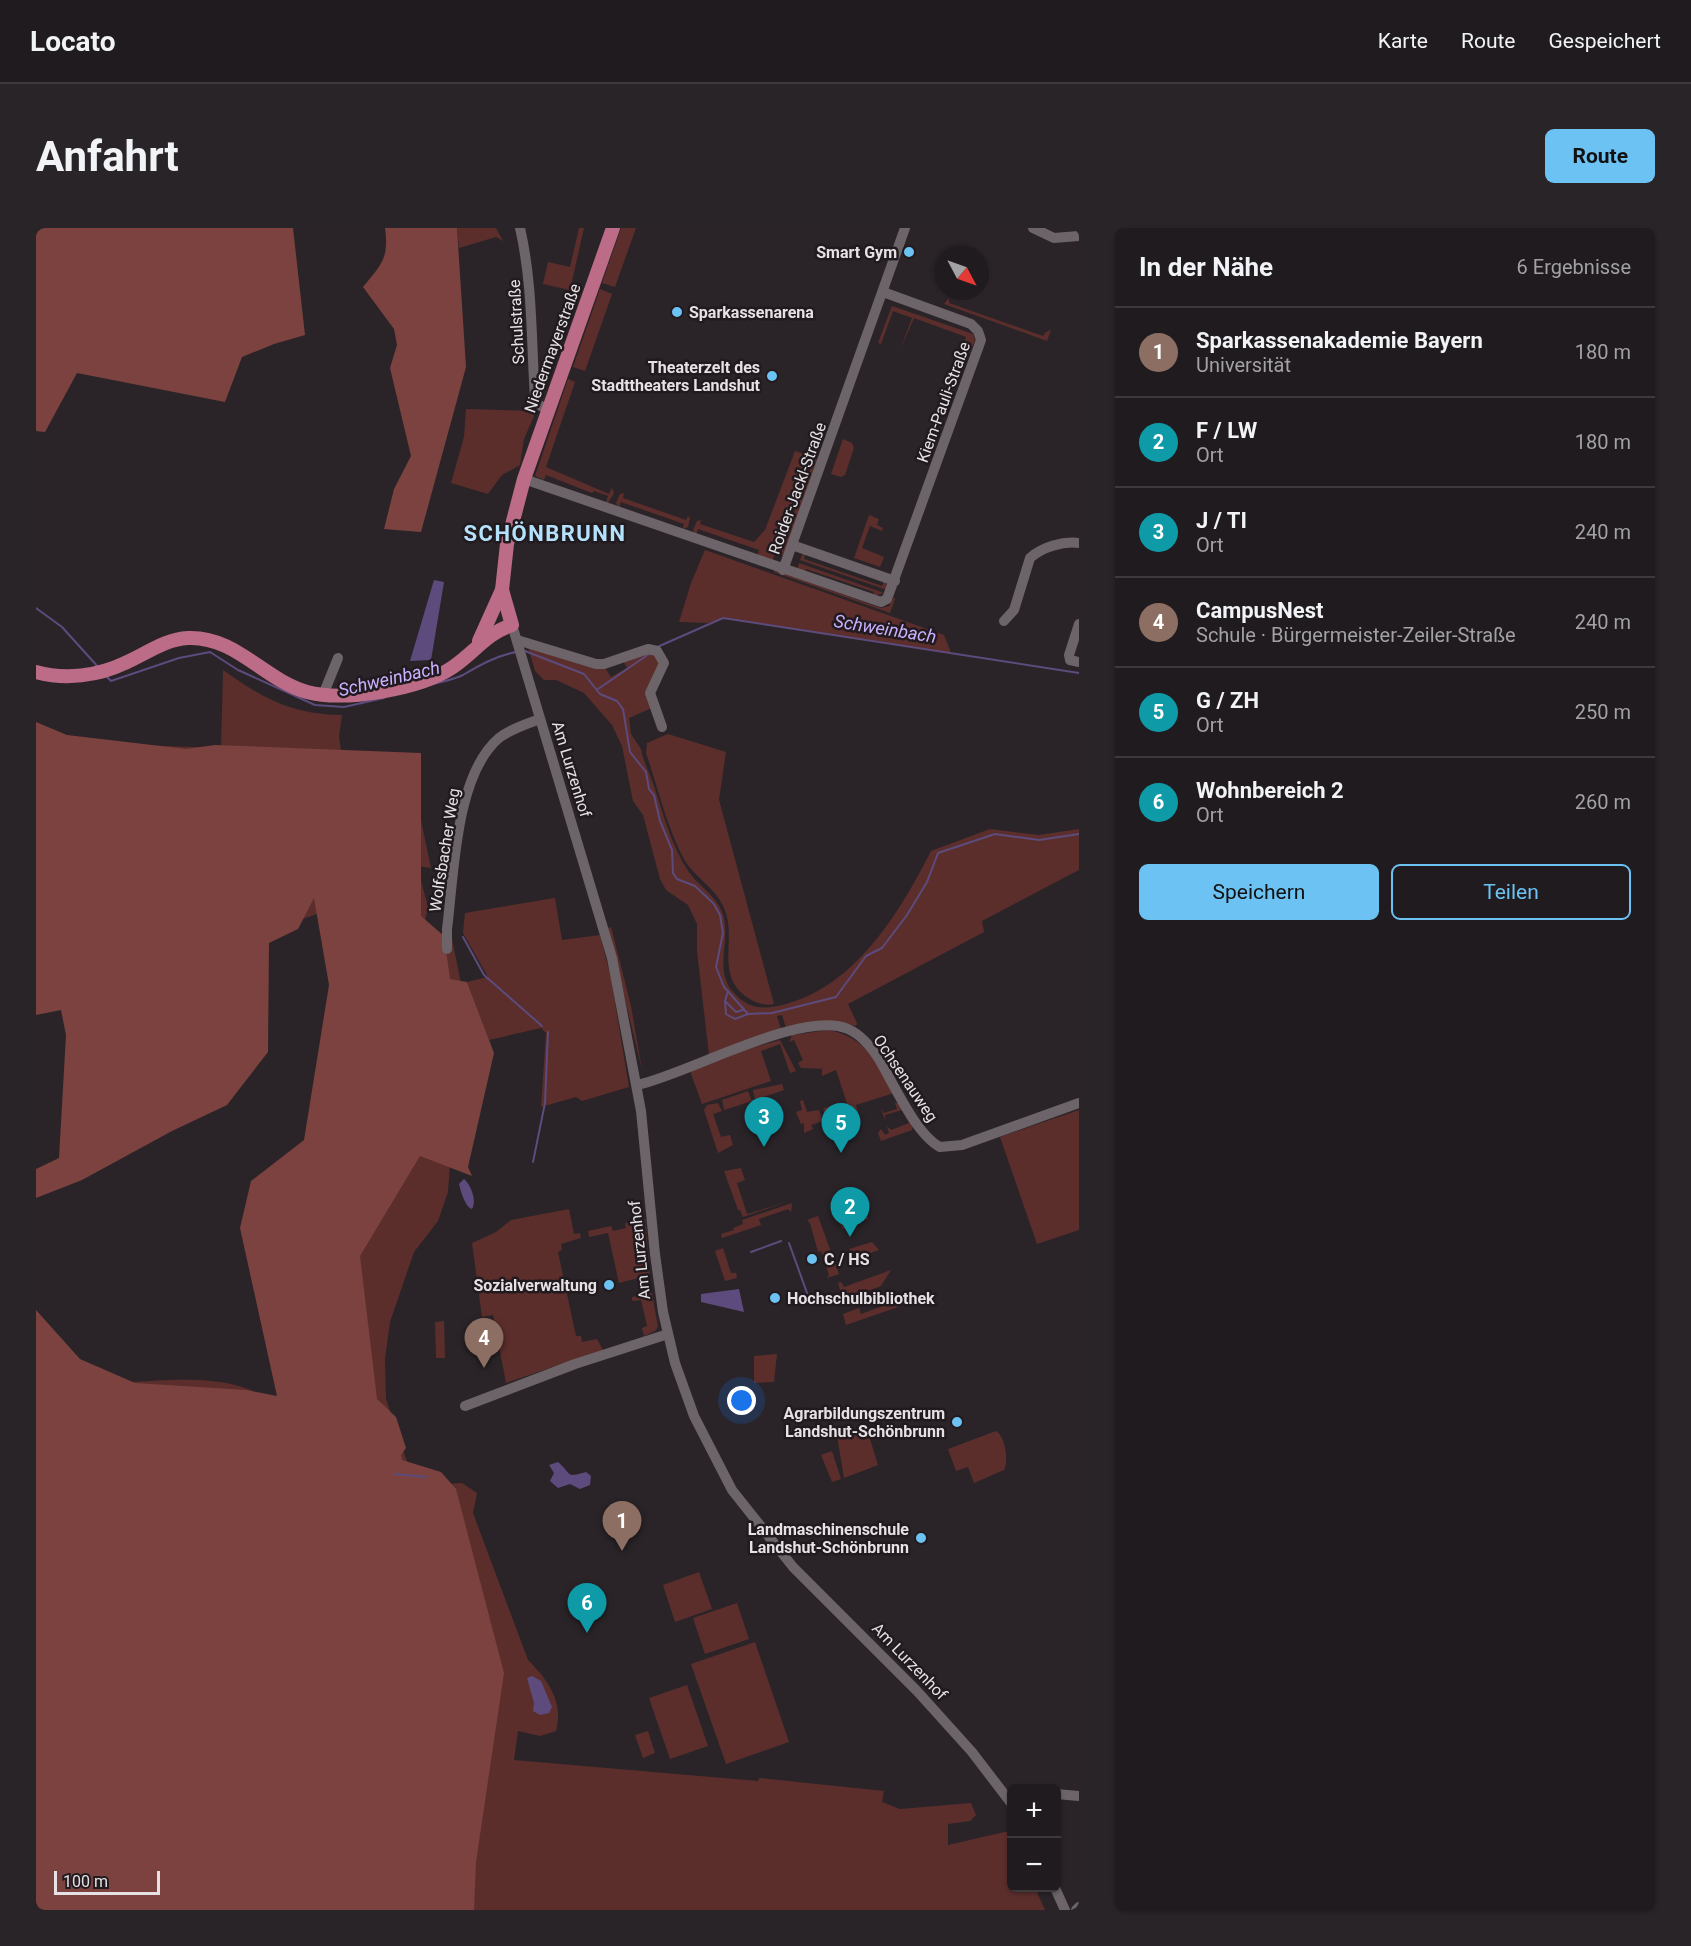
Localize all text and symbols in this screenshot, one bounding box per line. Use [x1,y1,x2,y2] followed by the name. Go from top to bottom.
[30,25,115,58] text: Locato
[1378,29,1428,53] text: Karte
[1461,29,1515,53] text: Route
[1548,29,1661,53] text: Gespeichert
[1545,129,1655,183] button: Route
[36,132,179,181] text: Anfahrt
[816,243,897,262] place label: Smart Gym
[902,245,916,259] marker: Smart Gym
[935,246,989,300] north arrow
[1139,252,1273,282] text: In der Nähe
[1517,255,1631,279] text: 6 Ergebnisse
[505,279,528,365] street label: Schulstraße
[520,281,585,415] street label: Niedermayerstraße
[689,303,814,322] place label: Sparkassenarena
[670,305,684,319] marker: Sparkassenarena
[1196,328,1483,353] text: Sparkassenakademie Bayern
[913,339,974,465] street label: Kiem-Pauli-Straße
[1153,340,1164,364] text: 1
[1575,340,1631,364] text: 180 m
[1196,353,1291,377] text: Universität
[591,358,761,395] place label: Theaterzelt des Stadttheaters Landshut
[765,369,779,383] marker: Theaterzelt des Stadttheaters Landshut
[1196,418,1257,443] text: F / LW
[765,420,830,557] street label: Roider-Jackl-Straße
[1153,430,1164,454] text: 2
[1575,430,1631,454] text: 180 m
[1196,443,1224,467] text: Ort
[1196,508,1247,533] text: J / TI
[1153,520,1164,544] text: 3
[1575,520,1631,544] text: 240 m
[464,521,626,546] district label: SCHÖNBRUNN
[1196,533,1224,557] text: Ort
[1196,598,1323,623] text: CampusNest
[832,610,938,647] water label: Schweinbach
[1153,610,1164,634] text: 4
[1575,610,1631,634] text: 240 m
[1196,623,1516,647] text: Schule · Bürgermeister-Zeiler-Straße
[336,657,442,700] water label: Schweinbach
[1196,688,1259,713] text: G / ZH
[1153,700,1164,724] text: 5
[1575,700,1631,724] text: 250 m
[1196,713,1224,737] text: Ort
[548,719,595,820] street label: Am Lurzenhof
[1196,778,1344,803] text: Wohnbereich 2
[425,787,464,913] street label: Wolfsbacher Weg
[1153,790,1164,814] text: 6
[1575,790,1631,814] text: 260 m
[1196,803,1224,827] text: Ort
[1139,864,1379,920] button: Speichern
[1391,864,1631,920] button: Teilen
[870,1031,942,1125] street label: Ochsenauweg
[744,1098,784,1147] pin: 3
[822,1104,860,1153] pin: 5
[830,1188,870,1237] pin: 2
[625,1199,654,1300] street label: Am Lurzenhof
[824,1250,870,1269] place label: C / HS
[805,1252,819,1266] marker: C / HS
[473,1276,597,1295] place label: Sozialverwaltung
[602,1278,616,1292] marker: Sozialverwaltung
[787,1289,935,1308] place label: Hochschulbibliothek
[768,1291,782,1305] marker: Hochschulbibliothek
[464,1318,504,1368] pin: 4
[727,1386,756,1415] your location
[784,1404,945,1441] place label: Agrarbildungszentrum Landshut-Schönbrunn
[950,1415,964,1429] marker: Agrarbildungszentrum Landshut-Schönbrunn
[602,1502,642,1551] pin: 1
[748,1520,909,1557] place label: Landmaschinenschule Landshut-Schönbrunn
[914,1531,928,1545] marker: Landmaschinenschule Landshut-Schönbrunn
[568,1584,606,1633] pin: 6
[868,1619,951,1704] street label: Am Lurzenhof
[1007,1784,1061,1892] map controls
[1007,1784,1061,1838] button: +
[1007,1838,1061,1892] button: −
[54,1868,160,1896] scale bar
[63,1872,108,1891] text: 100 m

